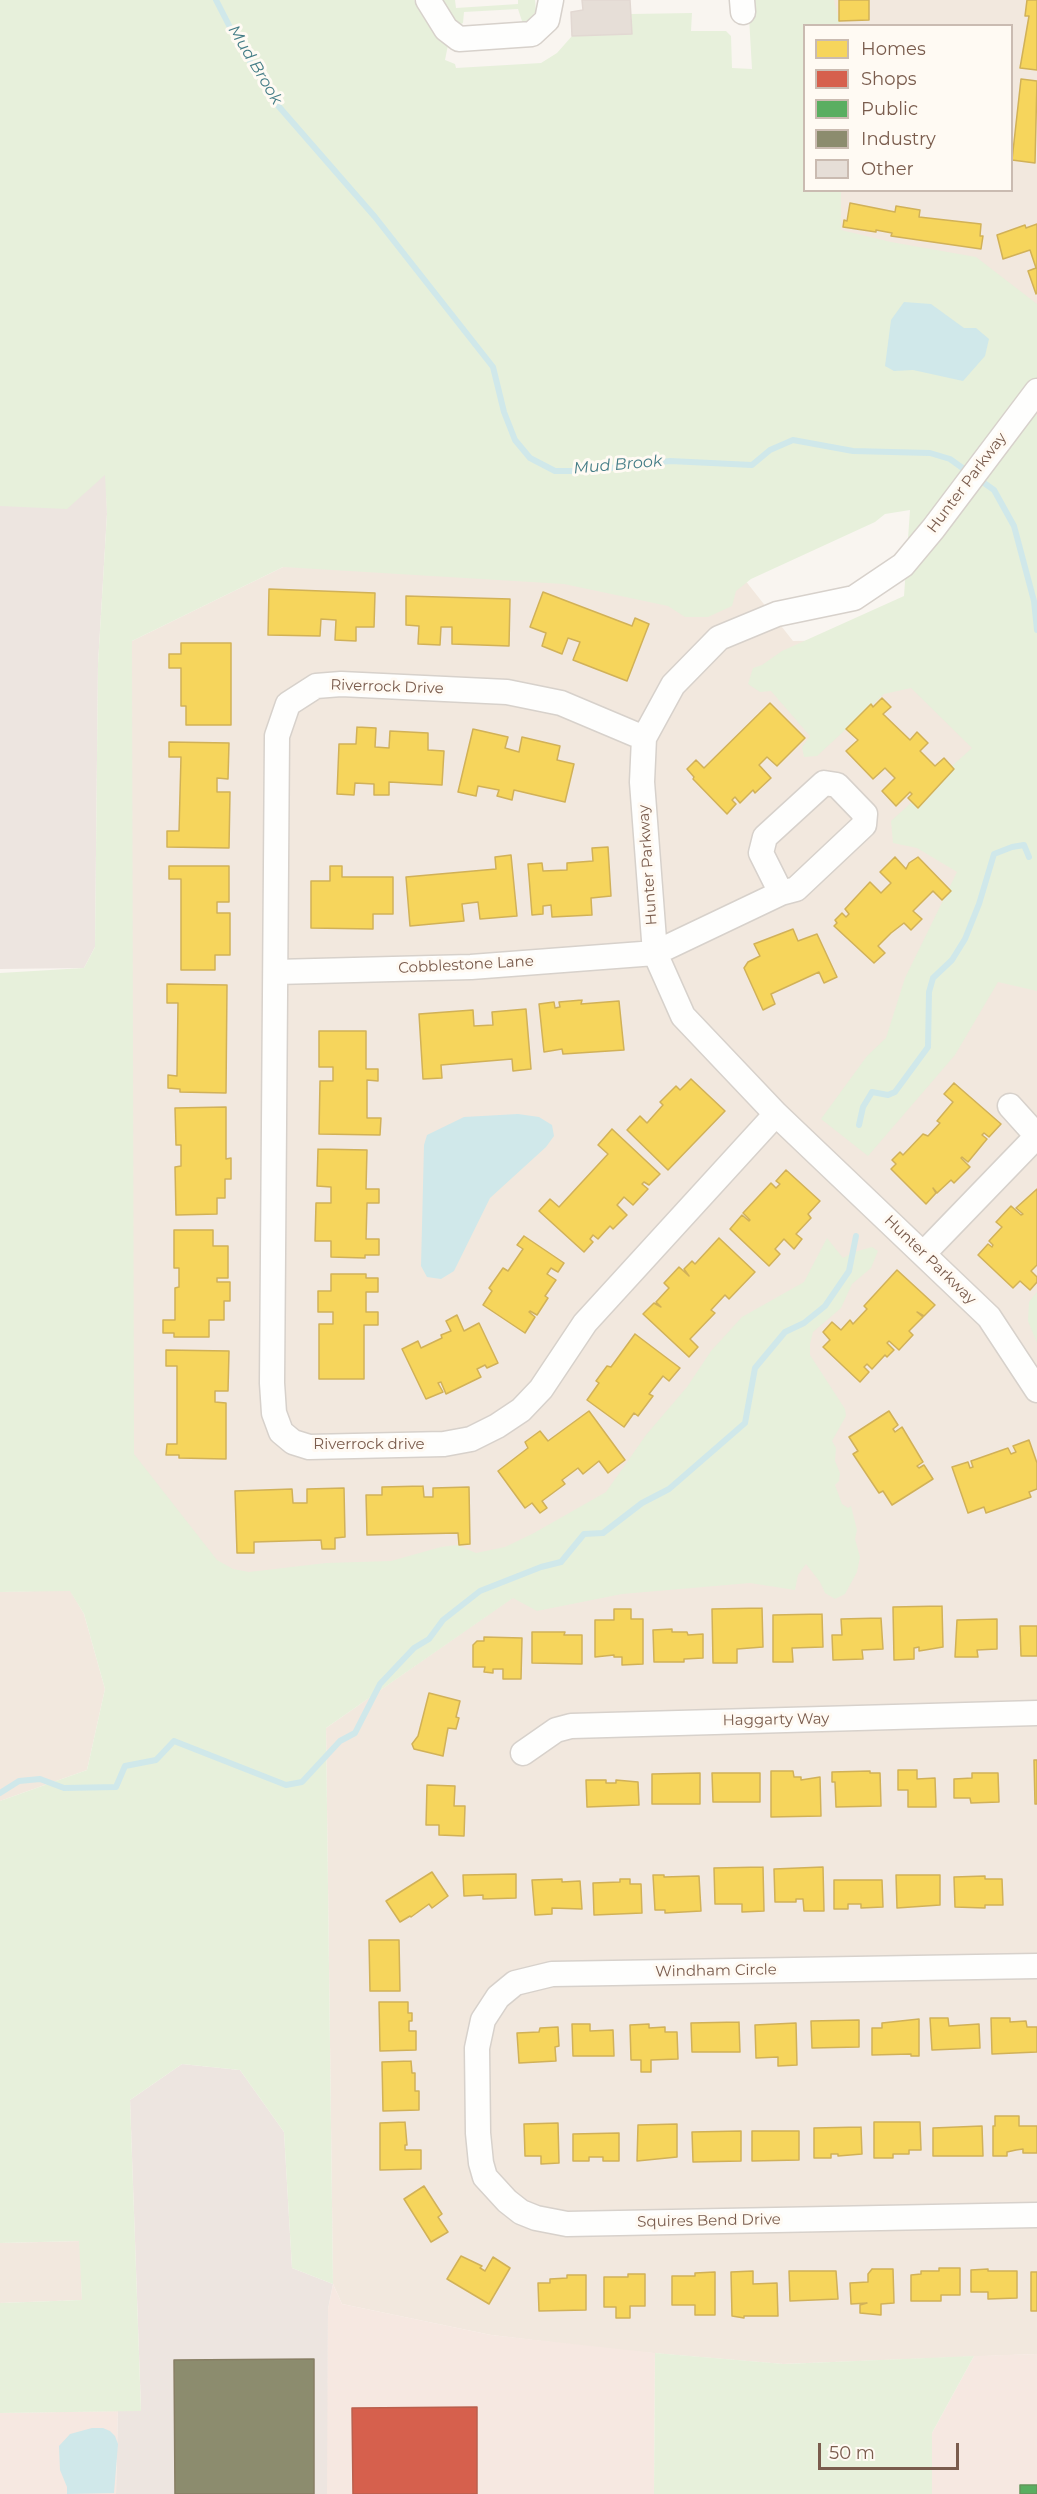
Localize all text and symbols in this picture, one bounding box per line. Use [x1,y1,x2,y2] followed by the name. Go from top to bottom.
[224,22,286,108] water label: Mud Brook
[803,24,1013,192] legend
[861,38,926,60] text: Homes
[861,68,917,90] text: Shops
[861,98,918,120] text: Public
[861,128,936,150] text: Industry
[861,158,914,180] text: Other
[924,429,1010,537] street label: Hunter Parkway
[573,452,663,478] water label: Mud Brook
[330,676,444,698] street label: Riverrock Drive
[635,804,661,926] street label: Hunter Parkway
[398,952,534,978] street label: Cobblestone Lane
[880,1212,980,1308] street label: Hunter Parkway
[313,1436,425,1454] street label: Riverrock drive
[722,1710,830,1730] street label: Haggarty Way
[655,1961,777,1981] street label: Windham Circle
[637,2211,781,2231] street label: Squires Bend Drive
[821,2431,962,2469] scale bar
[829,2442,875,2464] text: 50 m

